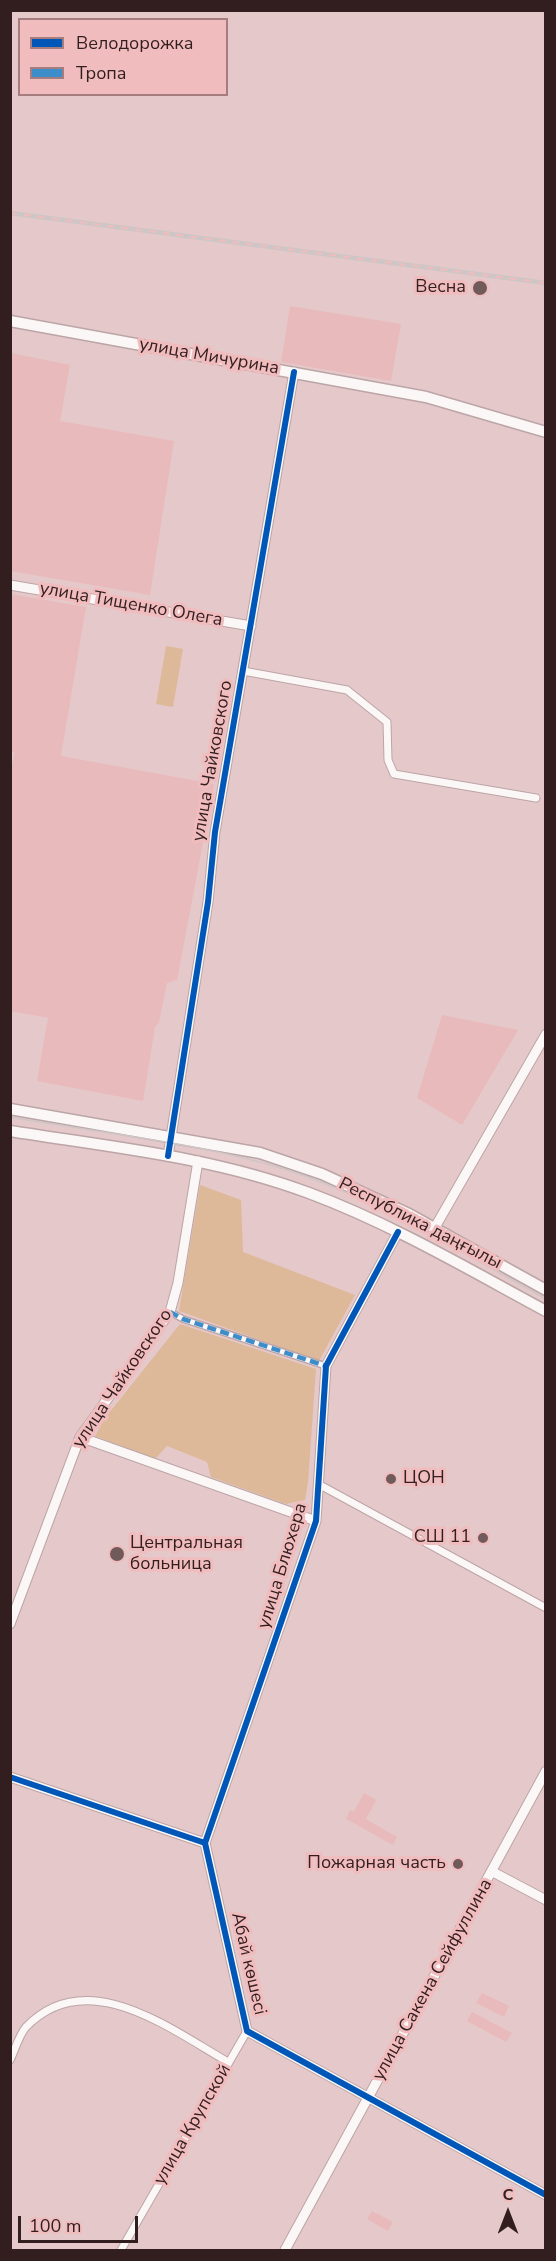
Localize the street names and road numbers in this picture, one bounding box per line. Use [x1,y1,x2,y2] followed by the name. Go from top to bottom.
[137,334,281,380] street label: улица Мичурина
[38,578,224,632] street label: улица Тищенко Олега
[188,679,238,843] street label: улица Чайковского
[335,1174,505,1274] street label: Республика даңғылы
[69,1305,177,1453] street label: улица Чайковского
[254,1501,312,1631] street label: улица Блюхера
[368,1875,498,2085] street label: улица Сакена Сейфуллина
[226,1911,270,2017] street label: Абай көшесі
[150,2061,236,2189] street label: улица Крупской

